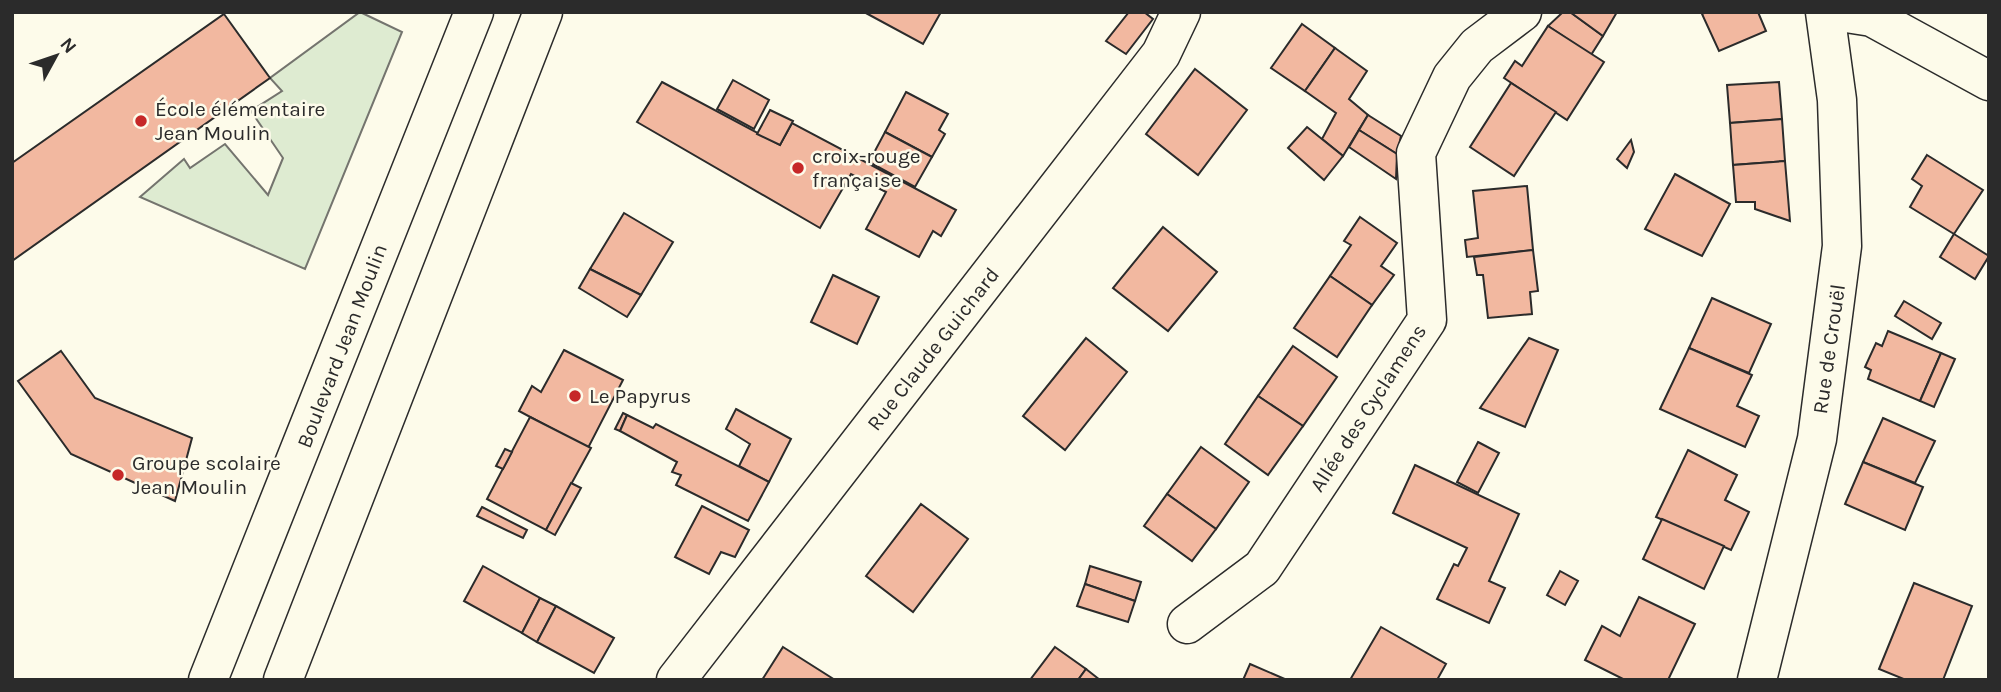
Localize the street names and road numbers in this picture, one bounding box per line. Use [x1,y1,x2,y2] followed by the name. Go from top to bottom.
[292,241,392,451] street label: Boulevard Jean Moulin
[862,263,1004,435] street label: Rue Claude Guichard
[1808,283,1850,415] street label: Rue de Crouël
[1305,320,1431,496] street label: Allée des Cyclamens

